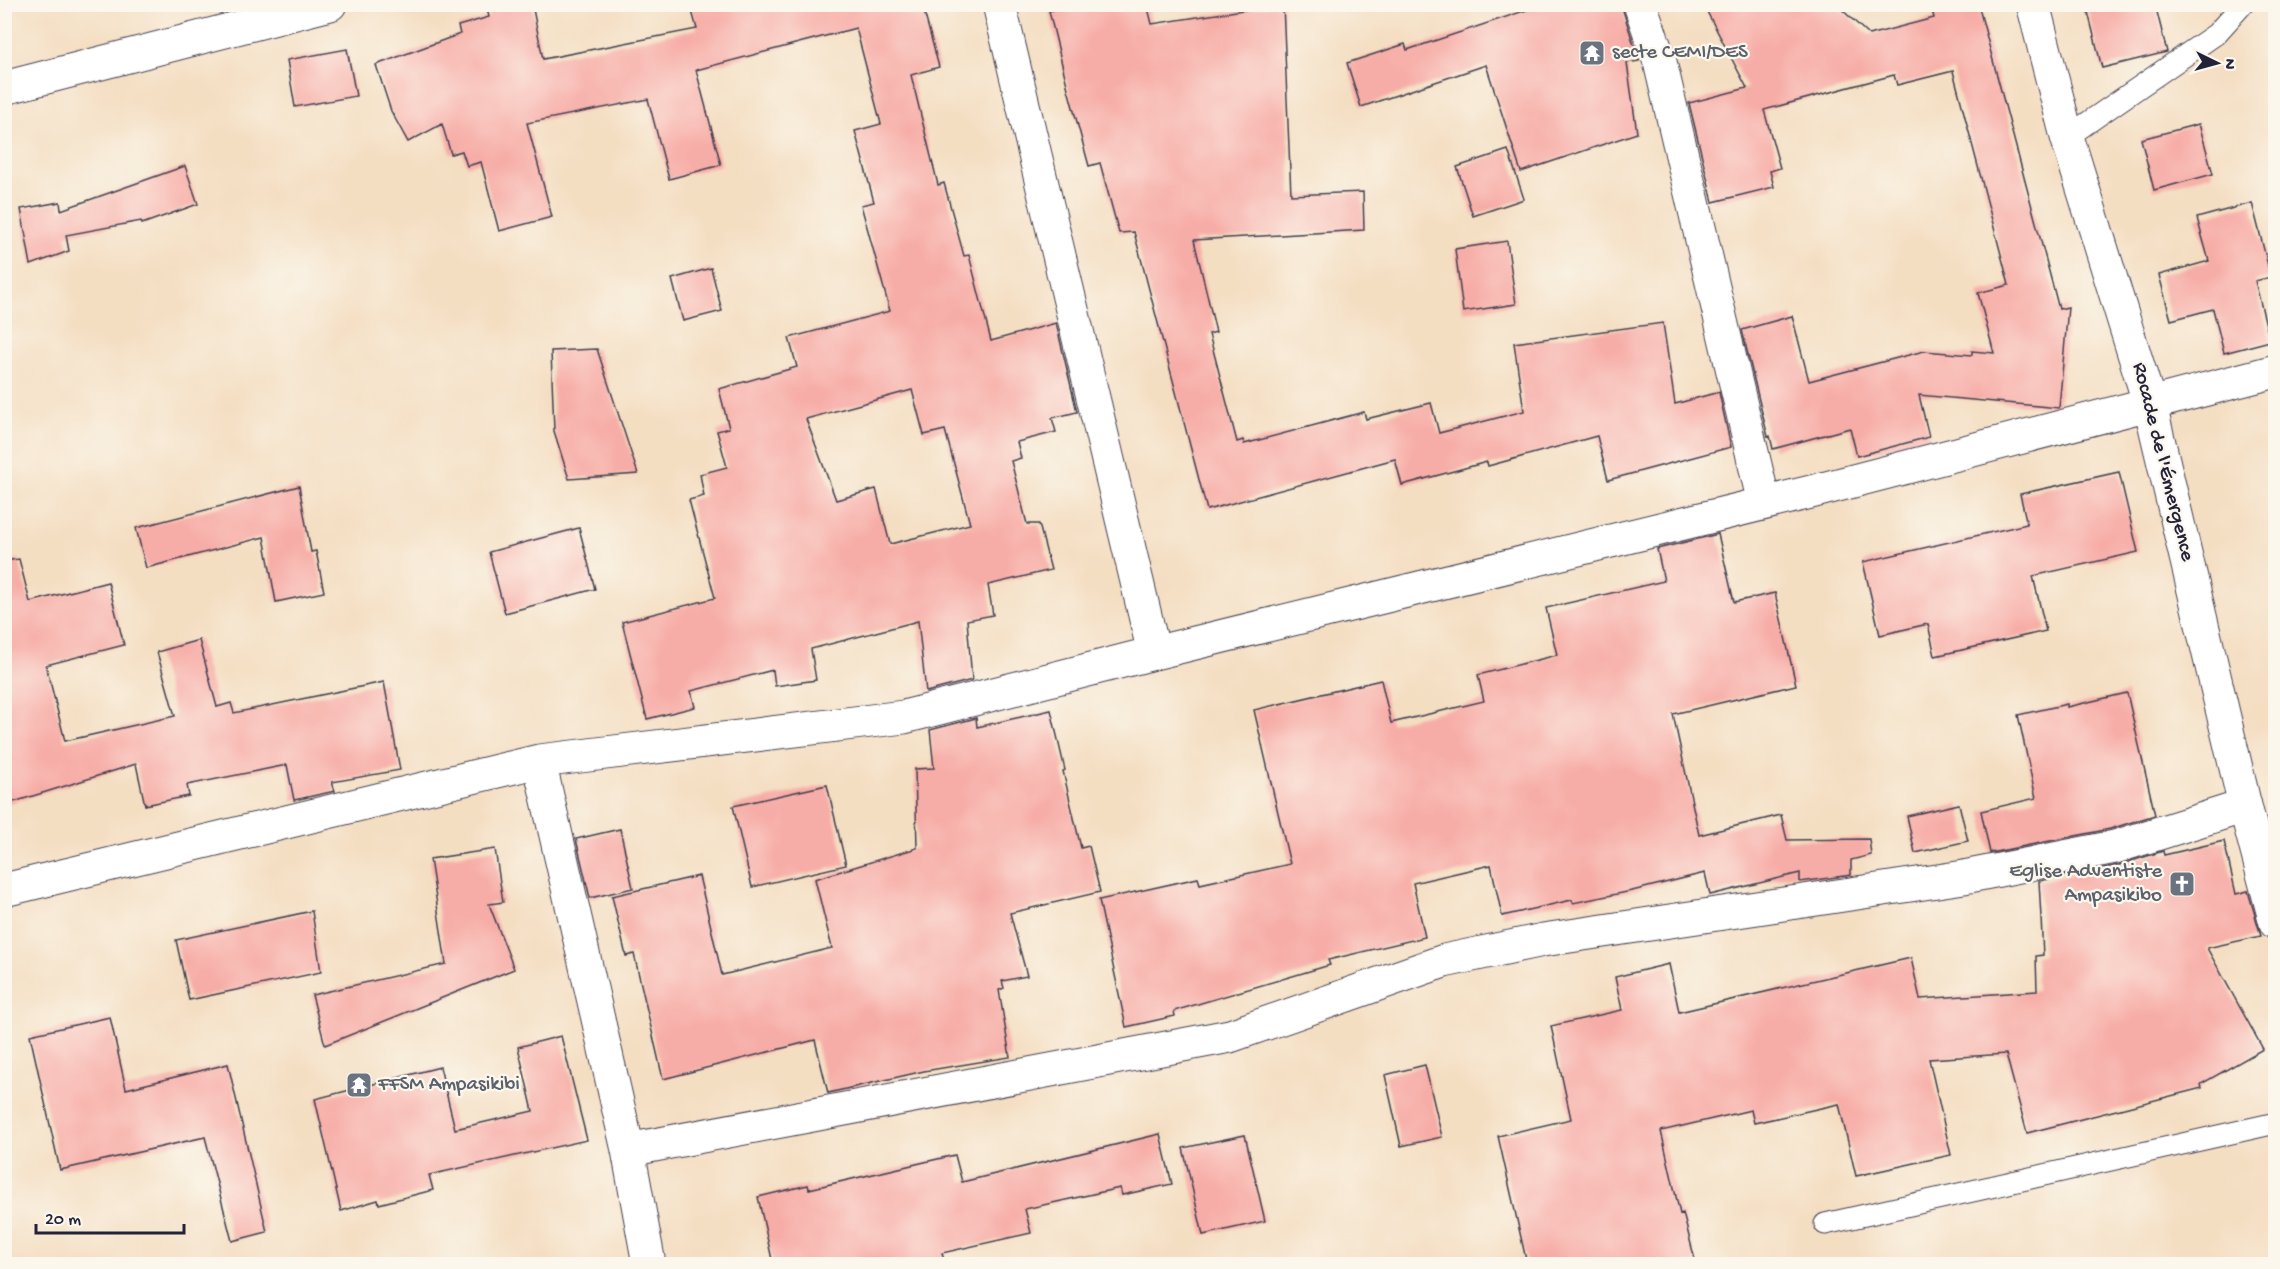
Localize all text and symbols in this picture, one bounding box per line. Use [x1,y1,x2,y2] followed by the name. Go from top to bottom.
[2187,33,2247,93] north arrow
[1577,38,1607,68] temple icon: secte CEMI/DES
[1612,41,1748,66] place label: secte CEMI/DES
[2218,58,2238,71] text: N
[2125,360,2199,565] street label: Rocade de l'Émergence
[2009,860,2163,909] place label: Eglise Adventiste Ampasikibo
[2167,869,2197,899] church icon: Eglise Adventiste Ampasikibo
[344,1070,374,1100] temple icon: FFSM Ampasikibi
[377,1073,520,1098] place label: FFSM Ampasikibi
[36,1197,184,1235] scale bar
[45,1210,81,1231] text: 20 m

